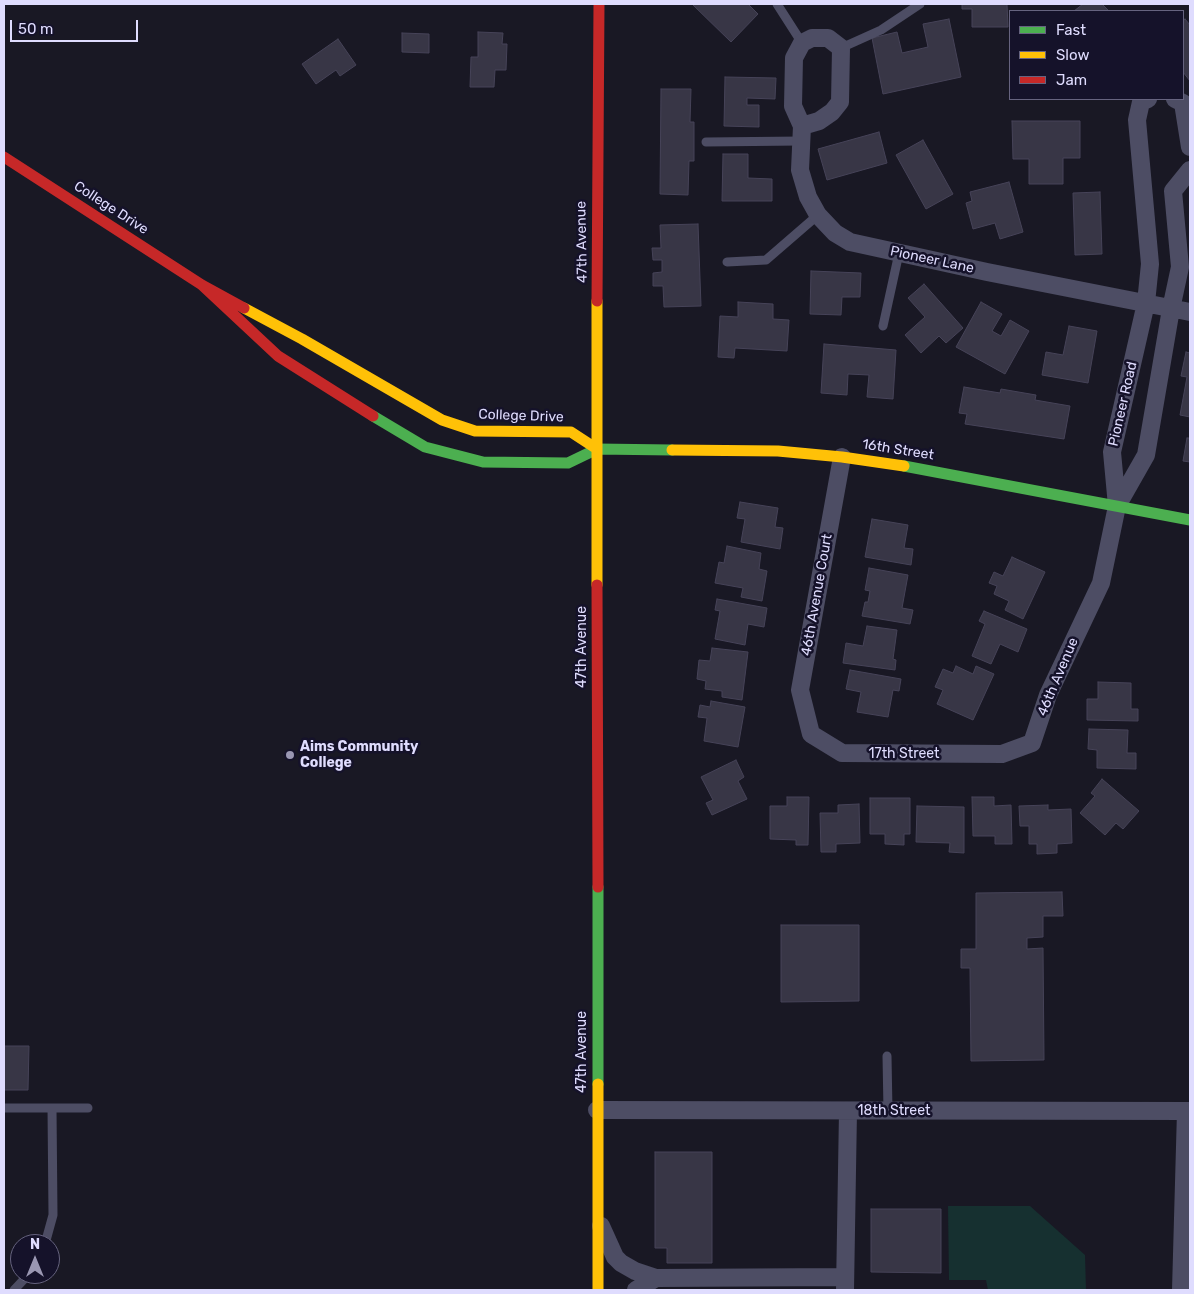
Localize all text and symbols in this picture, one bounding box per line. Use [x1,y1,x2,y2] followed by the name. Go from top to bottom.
[12,10,140,42] scale bar
[1009,10,1184,100] legend
[18,20,53,38] text: 50 m
[1056,21,1086,39] text: Fast
[1056,46,1089,64] text: Slow
[1056,71,1087,89] text: Jam
[71,178,151,238] street label: College Drive
[573,201,591,283] street label: 47th Avenue
[889,243,975,277] street label: Pioneer Lane
[1105,360,1141,448] street label: Pioneer Road
[478,406,564,426] street label: College Drive
[861,436,935,464] street label: 16th Street
[798,533,836,657] street label: 46th Avenue Court
[574,606,590,688] street label: 47th Avenue
[1034,635,1082,719] street label: 46th Avenue
[300,739,418,772] place label: Aims Community College
[868,746,940,762] street label: 17th Street
[284,749,296,761] marker: Aims Community College
[574,1011,590,1093] street label: 47th Avenue
[858,1103,930,1119] street label: 18th Street
[10,1234,60,1284] north arrow
[30,1236,40,1253] text: N

